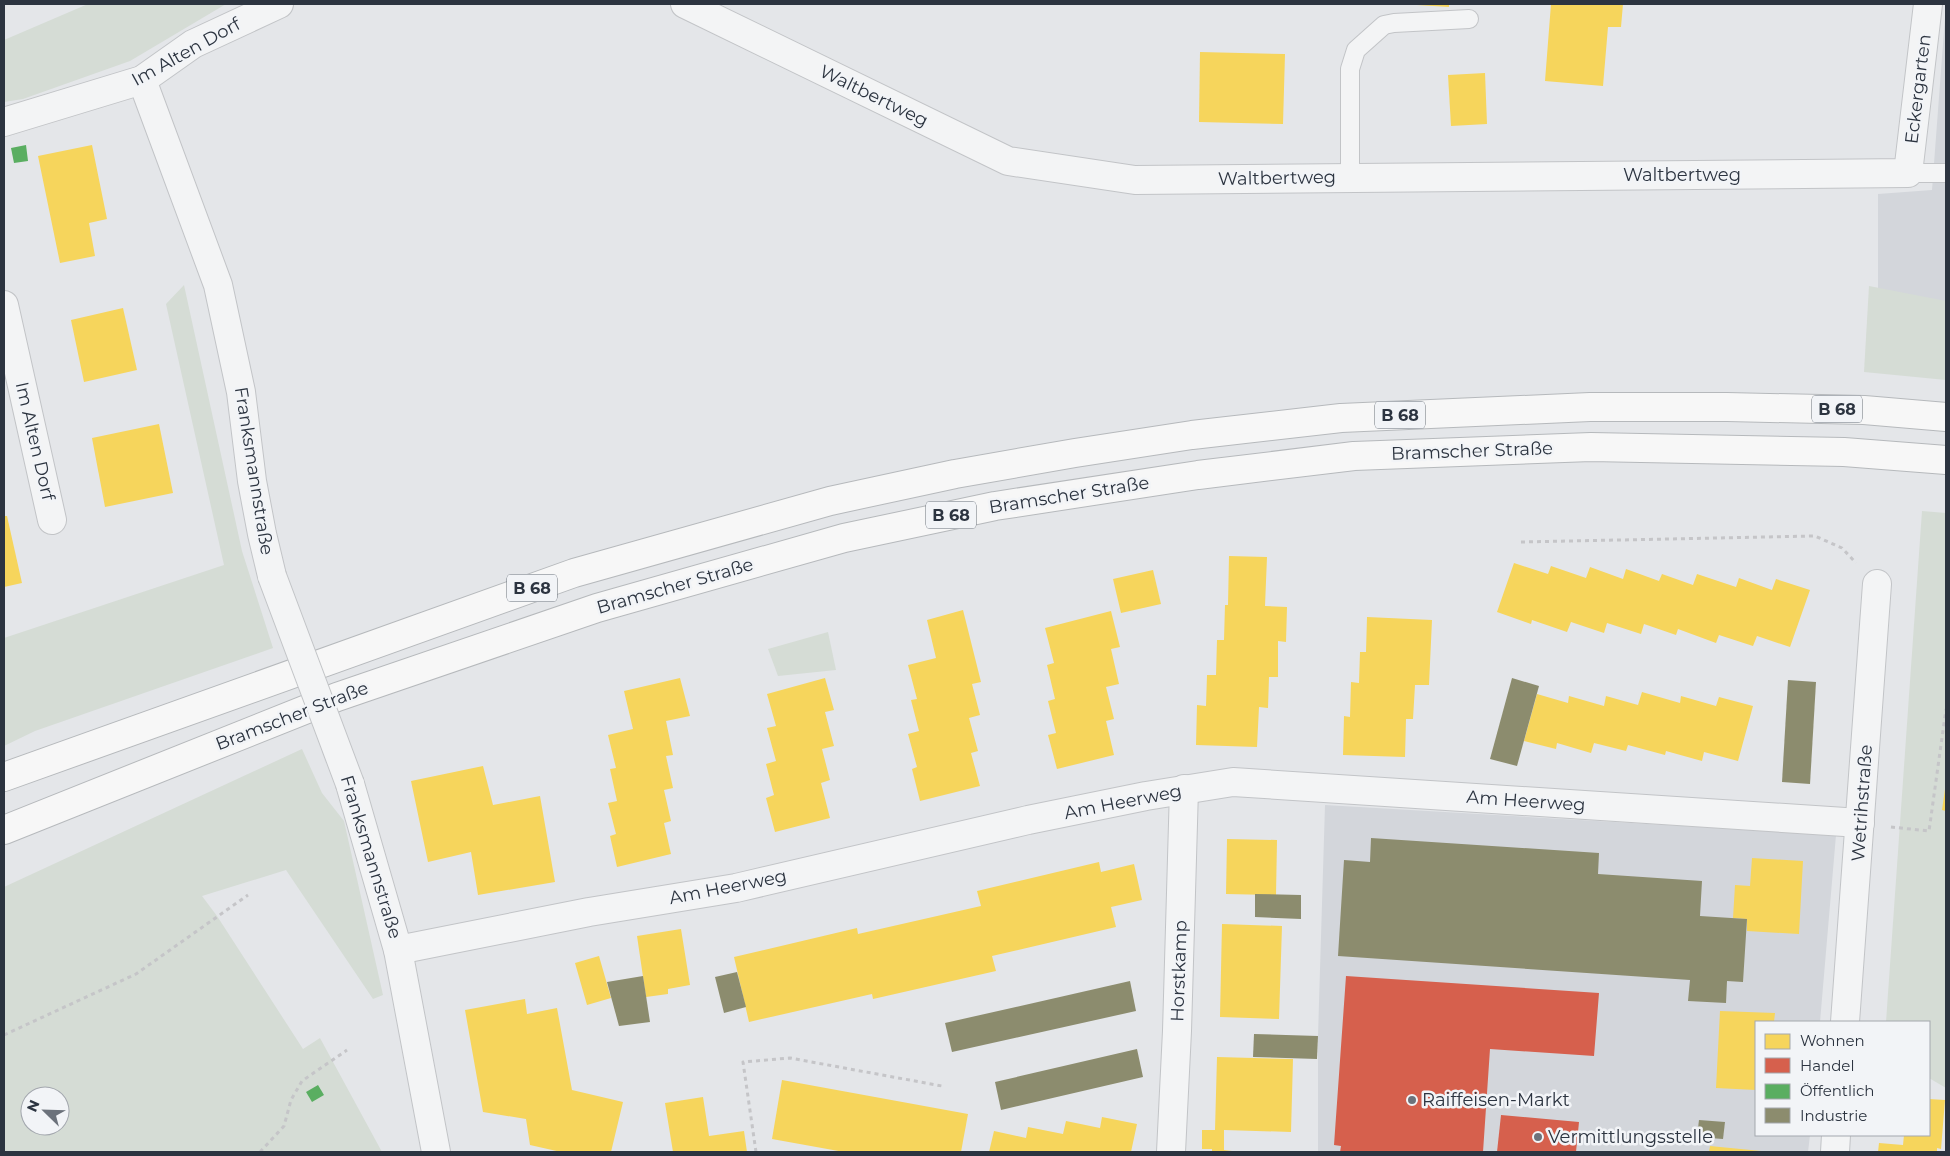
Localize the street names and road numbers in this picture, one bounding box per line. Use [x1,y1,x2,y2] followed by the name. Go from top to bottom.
[128,13,245,91] street label: Im Alten Dorf
[1900,33,1936,145] street label: Eckergarten
[816,60,932,132] street label: Waltbertweg
[1623,164,1741,186] street label: Waltbertweg
[1218,166,1336,190] street label: Waltbertweg
[11,380,60,503] street label: Im Alten Dorf
[230,385,278,557] street label: Franksmannstraße
[1812,396,1862,422] road number: B 68
[1375,402,1425,428] road number: B 68
[1391,437,1553,465] street label: Bramscher Straße
[987,471,1151,519] street label: Bramscher Straße
[926,502,976,528] road number: B 68
[594,553,756,619] street label: Bramscher Straße
[507,574,557,602] road number: B 68
[212,677,372,755] street label: Bramscher Straße
[1847,744,1877,862] street label: Wetrihstraße
[336,773,406,942] street label: Franksmannstraße
[1062,780,1184,824] street label: Am Heerweg
[1466,786,1586,816] street label: Am Heerweg
[667,865,789,909] street label: Am Heerweg
[1166,920,1192,1022] street label: Horstkamp

